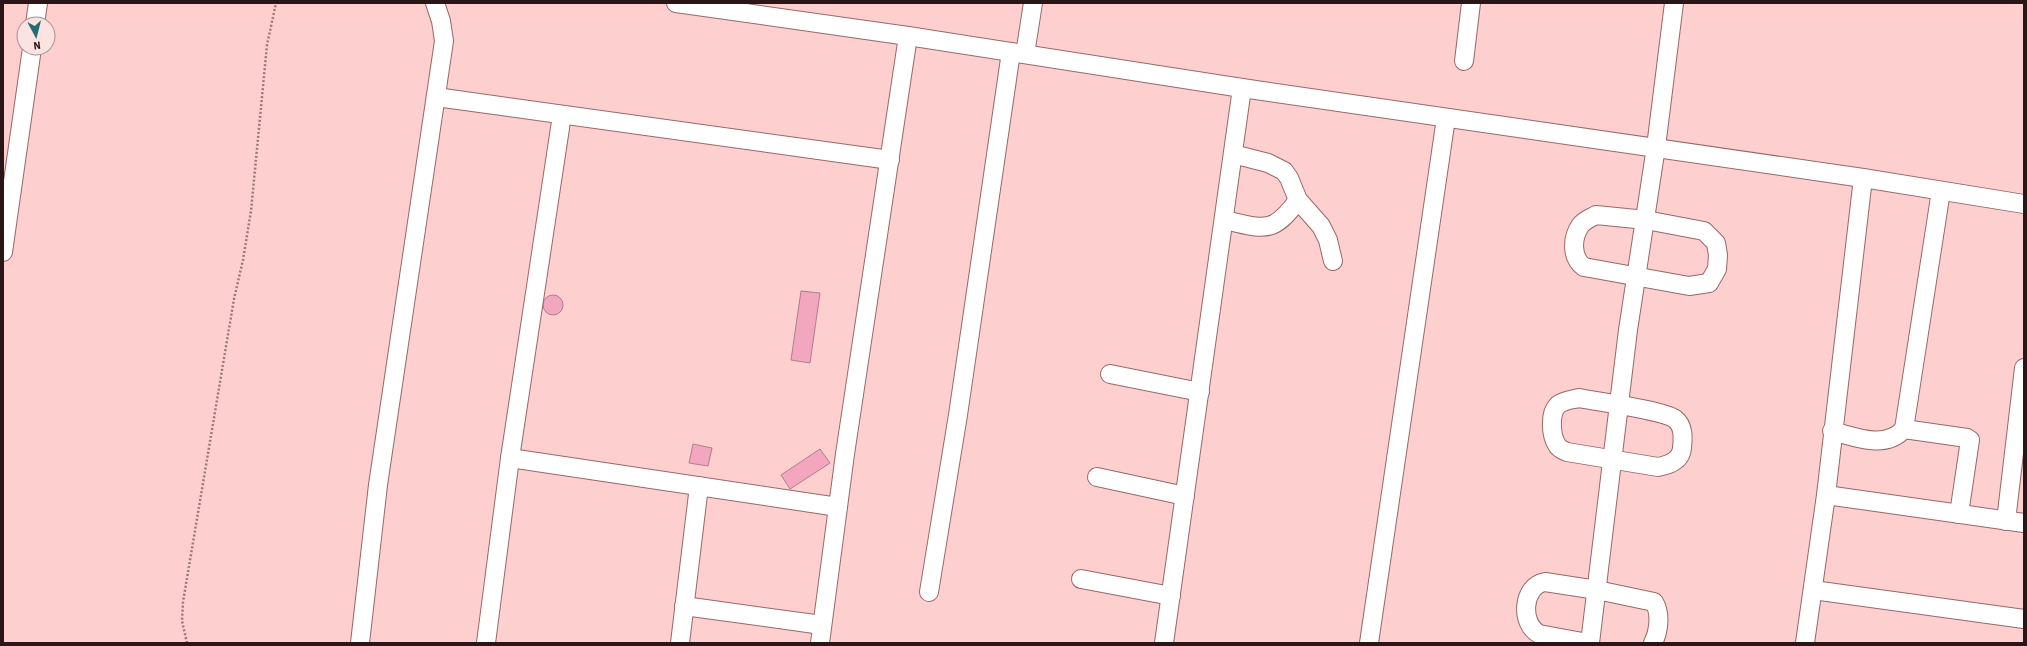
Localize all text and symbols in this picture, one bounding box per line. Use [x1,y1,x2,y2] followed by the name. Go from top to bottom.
[16,16,56,56] north arrow
[33,38,42,53] text: N

